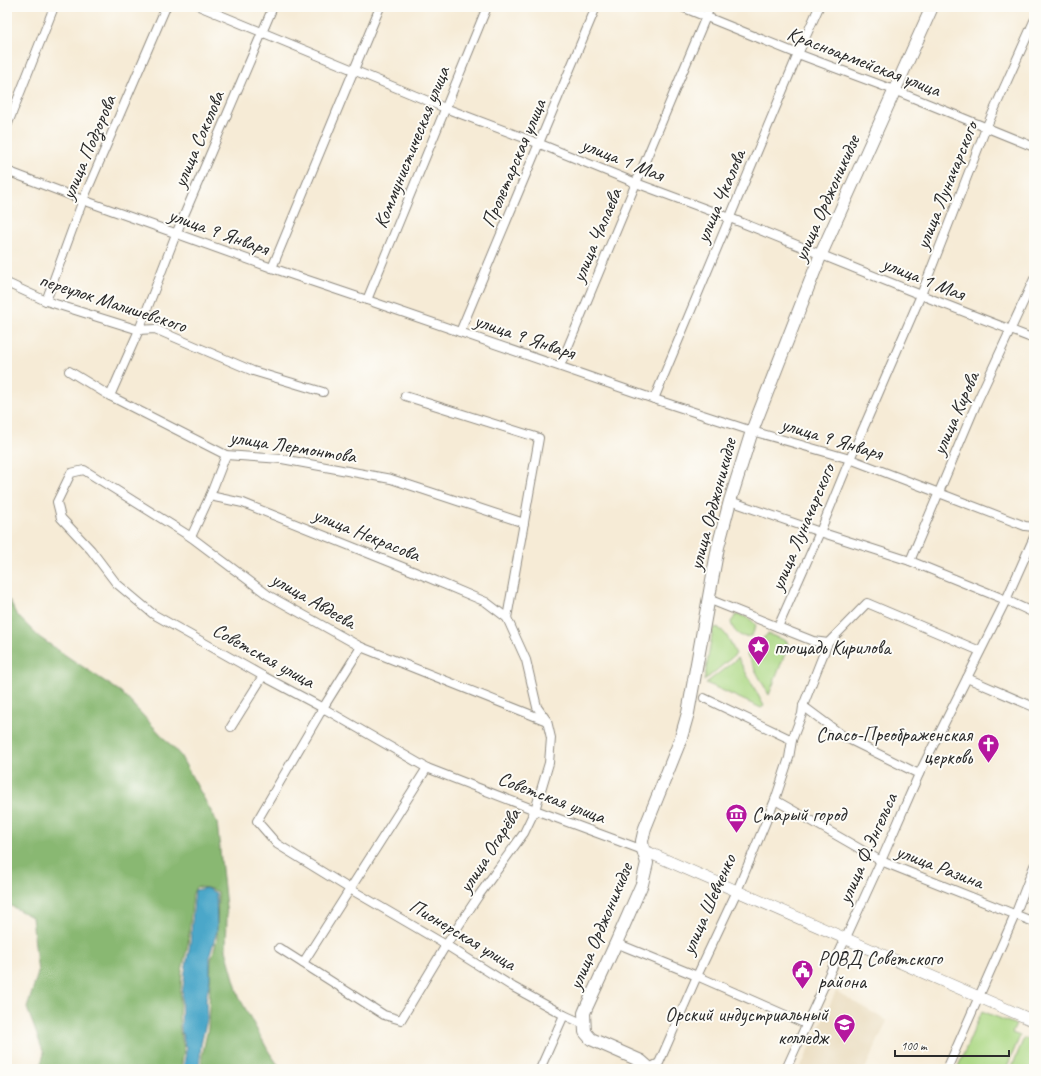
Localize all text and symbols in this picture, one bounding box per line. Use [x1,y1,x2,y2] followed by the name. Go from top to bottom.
[784,21,946,103] street label: Красноармейская улица
[368,62,456,232] street label: Коммунистическая улица
[167,86,230,192] street label: улица Соколова
[55,90,123,204] street label: улица Подзорова
[475,94,552,231] street label: Пролетарская улица
[909,116,984,254] street label: улица Луначарского
[787,130,866,266] street label: улица Орджоникидзе
[577,131,669,188] street label: улица 1 Мая
[689,144,752,247] street label: улица Чкалова
[565,183,628,287] street label: улица Чапаева
[164,201,274,262] street label: улица 9 Января
[878,250,970,307] street label: улица 1 Мая
[36,267,190,338] street label: переулок Малишевского
[470,307,580,366] street label: улица 9 Января
[926,366,986,460] street label: улица Кирова
[777,411,887,466] street label: улица 9 Января
[227,424,359,469] street label: улица Лермонтова
[683,434,742,574] street label: улица Орджоникидзе
[764,458,841,595] street label: улица Луначарского
[309,501,425,568] street label: улица Некрасова
[266,566,362,636] street label: улица Авдеева
[208,617,320,694] street label: Советская улица
[746,634,772,667] place icon: площадь Кирилова
[774,635,892,660] place label: площадь Кирилова
[816,722,974,770] place label: Спасо-Преображенская церковь
[975,732,1001,765] church icon: Спасо-Преображенская церковь
[495,766,610,830] street label: Советская улица
[832,787,904,908] street label: улица Ф.Энгельса
[724,801,750,834] museum icon: Старый город
[452,802,527,898] street label: улица Огарёва
[752,802,848,827] place label: Старый город
[892,838,989,895] street label: улица Разина
[675,849,742,959] street label: улица Шевченко
[562,858,639,994] street label: улица Орджоникидзе
[405,893,522,977] street label: Пионерская улица
[818,946,943,994] place label: РОВД Советского района
[789,957,815,990] public building icon: РОВД Советского района
[665,1002,830,1050] place label: Орский индустриальный колледж
[831,1012,857,1045] school or university icon: Орский индустриальный колледж
[895,1032,1009,1058] scale bar
[901,1038,928,1054] text: 100 m

